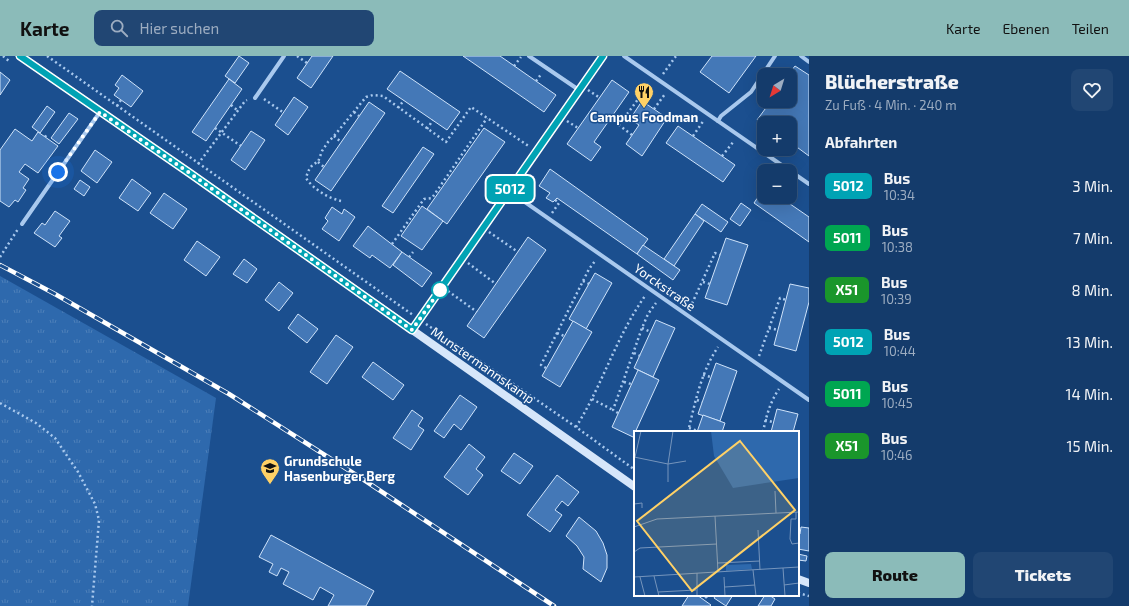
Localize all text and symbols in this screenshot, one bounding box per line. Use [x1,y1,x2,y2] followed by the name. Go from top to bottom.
[94,10,374,46] search box
[20,17,70,40] text: Karte
[108,17,130,39] icon: search
[140,19,219,37] text: Hier suchen
[946,20,981,37] text: Karte
[1003,20,1050,37] text: Ebenen
[1072,20,1109,37] text: Teilen
[757,68,797,108] north arrow
[757,68,797,204] map controls
[1071,69,1113,111] button: heart
[825,70,959,93] text: Blücherstraße
[633,81,655,109] restaurant icon: Campus Foodman
[825,97,957,113] text: Zu Fuß · 4 Min. · 240 m
[590,109,698,125] place label: Campus Foodman
[757,116,797,156] button: +
[825,133,897,151] text: Abfahrten
[48,162,68,182] your location
[757,164,797,204] button: −
[884,169,910,187] text: Bus
[482,176,538,202] line badge: 5012
[833,177,864,194] text: 5012
[1072,177,1113,195] text: 3 Min.
[495,180,525,197] text: 5012
[884,187,915,203] text: 10:34
[882,221,908,239] text: Bus
[833,229,862,246] text: 5011
[1073,229,1113,247] text: 7 Min.
[882,239,913,255] text: 10:38
[631,260,699,314] street label: Yorckstraße
[881,273,907,291] text: Bus
[431,281,449,299] unlabelled marker
[836,281,858,298] text: X51
[1072,281,1113,299] text: 8 Min.
[881,291,912,307] text: 10:39
[428,323,538,407] street label: Munstermannskamp
[884,325,910,343] text: Bus
[833,333,864,350] text: 5012
[1066,333,1113,351] text: 13 Min.
[884,343,916,359] text: 10:44
[882,377,908,395] text: Bus
[833,385,862,402] text: 5011
[1065,385,1113,403] text: 14 Min.
[882,395,913,411] text: 10:45
[881,429,907,447] text: Bus
[634,431,799,596] inset map
[836,437,858,454] text: X51
[1067,437,1113,455] text: 15 Min.
[881,447,913,463] text: 10:46
[284,453,395,484] place label: Grundschule Hasenburger Berg
[259,457,281,485] school or university icon: Grundschule Hasenburger Berg
[825,552,965,598] button: Route
[973,552,1113,598] button: Tickets

